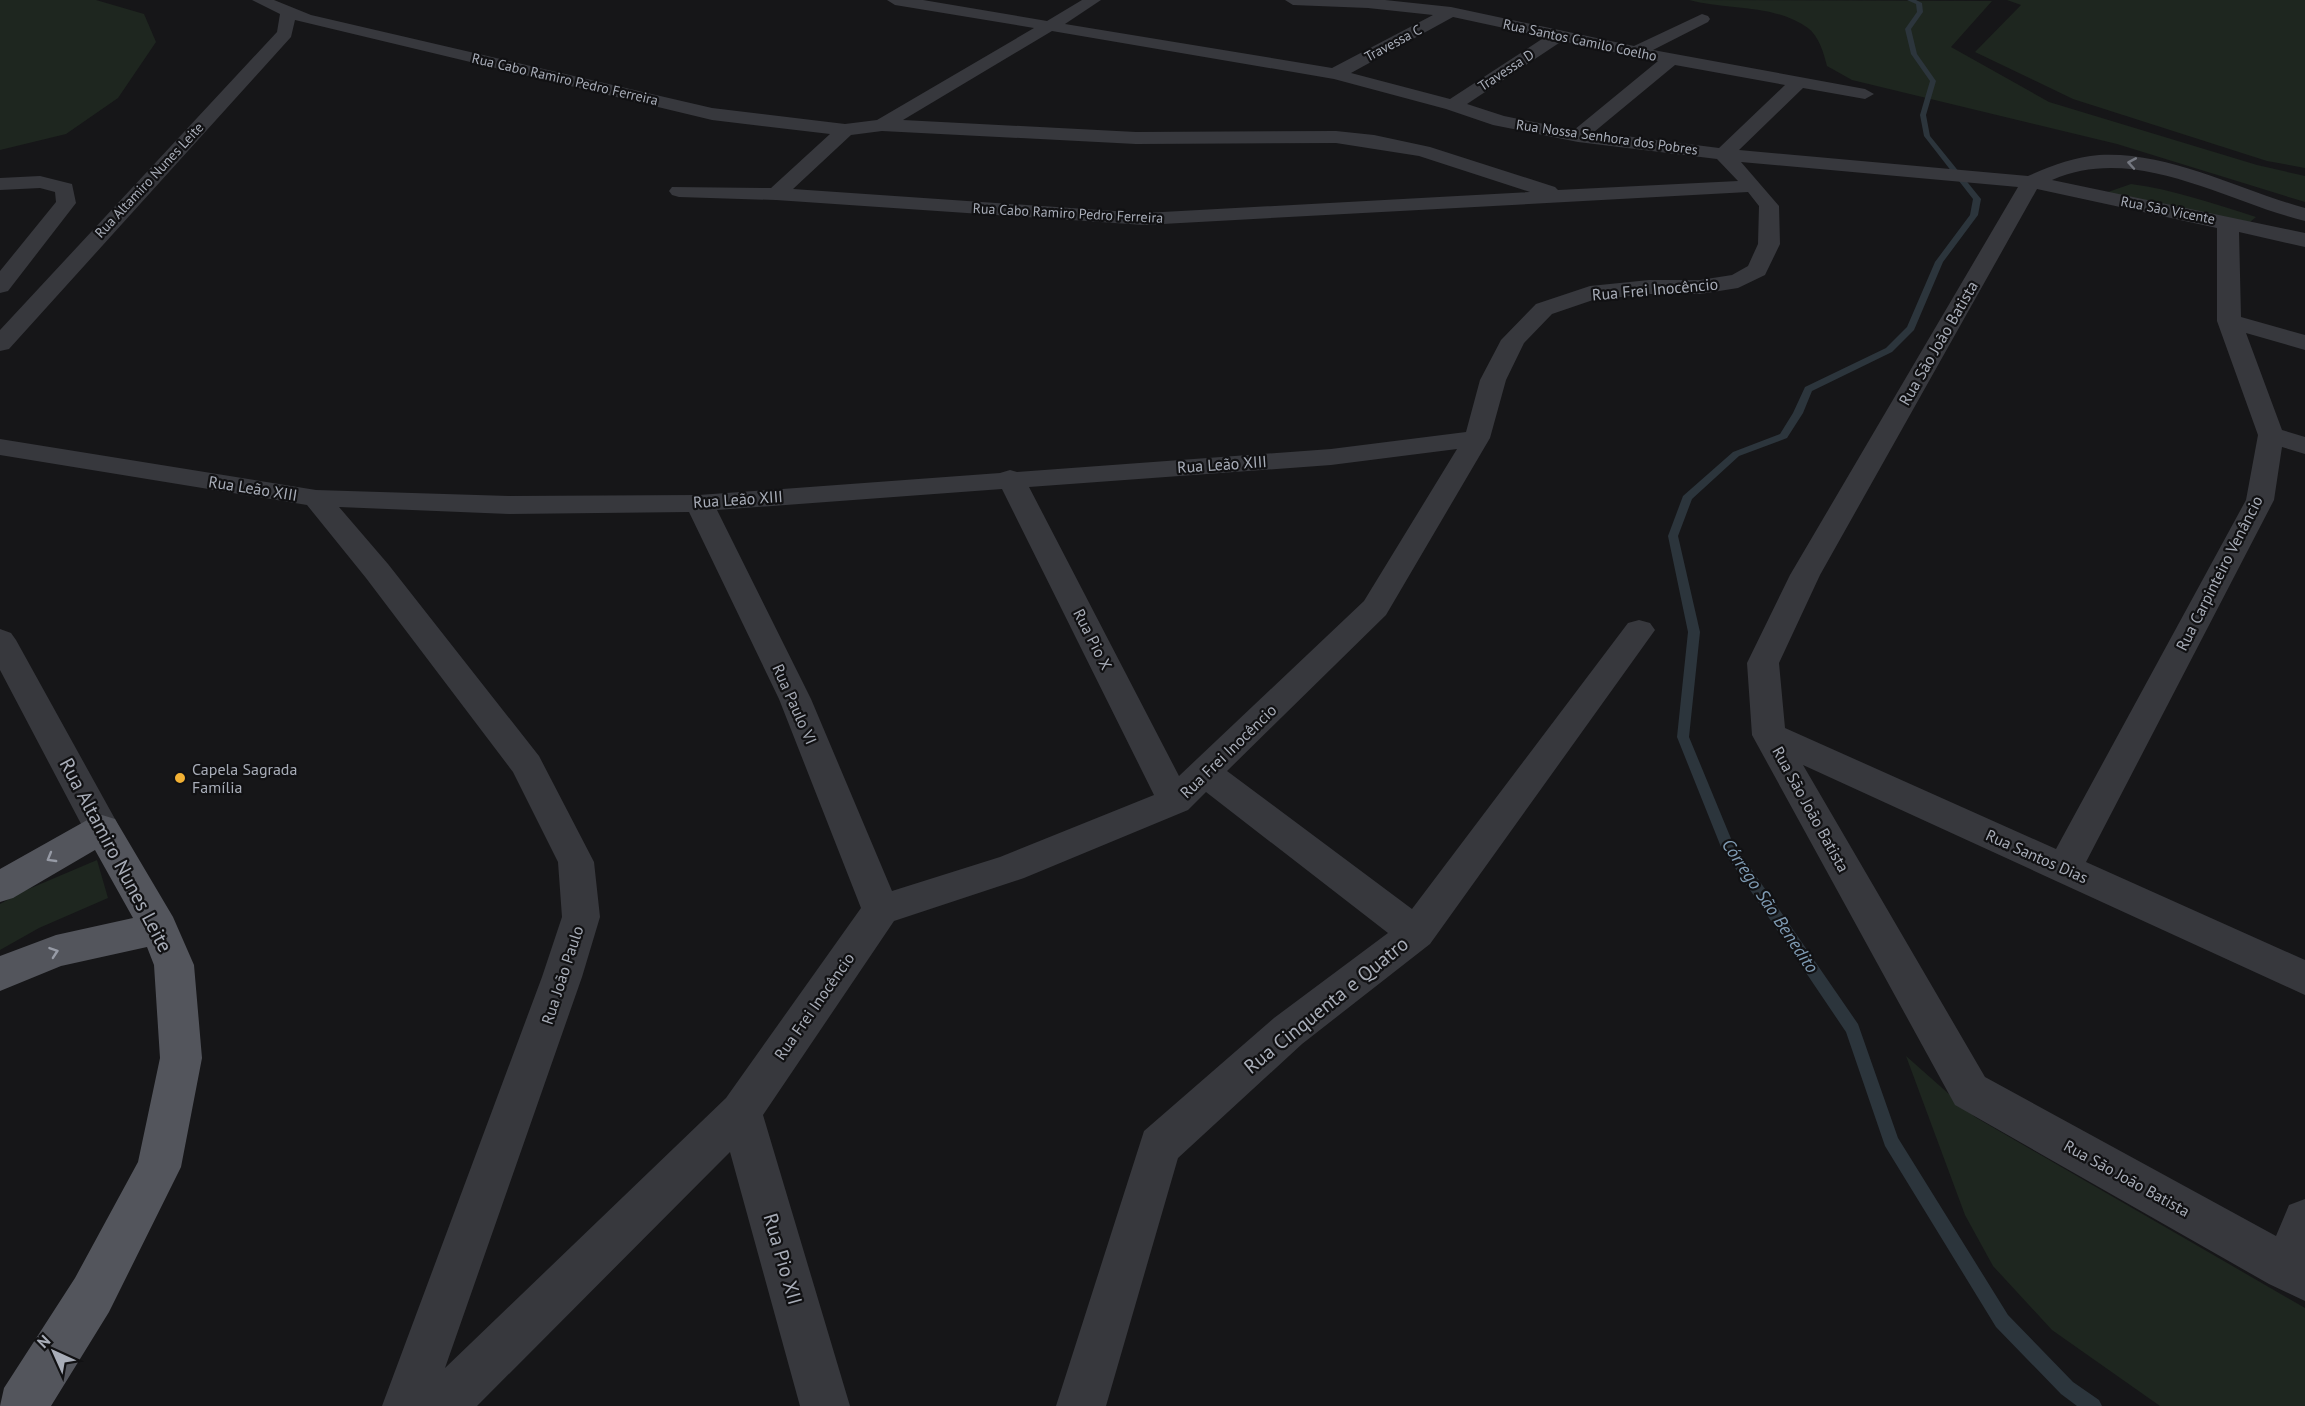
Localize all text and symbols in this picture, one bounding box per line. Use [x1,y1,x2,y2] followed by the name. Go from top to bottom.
[1501,15,1659,65] street label: Rua Santos Camilo Coelho
[1361,20,1425,66] street label: Travessa C
[1475,45,1537,95] street label: Travessa D
[470,49,660,109] street label: Rua Cabo Ramiro Pedro Ferreira
[1515,115,1699,159] street label: Rua Nossa Senhora dos Pobres
[91,118,207,242] street label: Rua Altamiro Nunes Leite
[2128,157,2137,169] one-way arrow
[2119,192,2217,228] street label: Rua São Vicente
[972,199,1164,227] street label: Rua Cabo Ramiro Pedro Ferreira
[1591,274,1719,304] street label: Rua Frei Inocêncio
[1894,277,1982,409] street label: Rua São João Batista
[1177,451,1267,477] street label: Rua Leão XIII
[207,471,299,505] street label: Rua Leão XIII
[693,486,783,512] street label: Rua Leão XIII
[2171,492,2267,654] street label: Rua Carpinteiro Venâncio
[1069,605,1117,673] street label: Rua Pio X
[768,661,822,747] street label: Rua Paulo VI
[1176,700,1280,802] street label: Rua Frei Inocêncio
[1768,743,1854,875] street label: Rua São João Batista
[54,753,178,957] street label: Rua Altamiro Nunes Leite
[192,759,297,797] place label: Capela Sagrada Família
[173,771,187,785] marker: Capela Sagrada Família
[1983,825,2091,888] street label: Rua Santos Dias
[1717,834,1824,977] water label: Córrego São Benedito
[47,851,57,862] one-way arrow
[537,923,587,1027] street label: Rua João Paulo
[1238,931,1414,1079] street label: Rua Cinquenta e Quatro
[48,947,59,960] one-way arrow
[770,948,858,1064] street label: Rua Frei Inocêncio
[2061,1135,2193,1221] street label: Rua São João Batista
[758,1210,808,1308] street label: Rua Pio XII
[24,1322,84,1382] north arrow
[33,1331,54,1352] text: N

